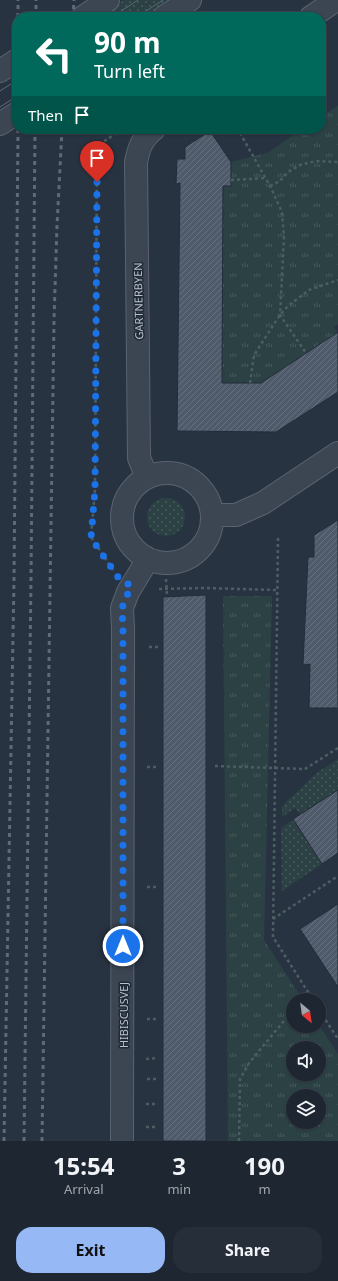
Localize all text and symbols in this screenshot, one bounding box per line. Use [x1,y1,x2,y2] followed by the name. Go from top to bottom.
[94,23,161,61] text: 90 m
[28,28,80,80] icon: left
[94,59,165,83] text: Turn left
[71,104,93,126] icon: arrive
[28,105,63,125] text: Then
[80,141,114,182] pin
[86,147,108,169] icon: arrive
[130,262,146,340] street label: GARTNERBYEN
[102,925,144,967] position arrow
[116,982,131,1048] street label: HIBISCUSVEJ
[286,993,326,1033] north arrow
[286,993,326,1129] map controls
[286,1041,326,1081] button: sound
[286,1089,326,1129] button: layers
[53,1149,115,1182] text: 15:54
[172,1149,186,1182] text: 3
[244,1149,285,1182] text: 190
[64,1180,104,1198] text: Arrival
[167,1180,191,1198] text: min
[258,1180,271,1198] text: m
[16,1227,165,1273] button: Exit
[173,1227,322,1273] button: Share

